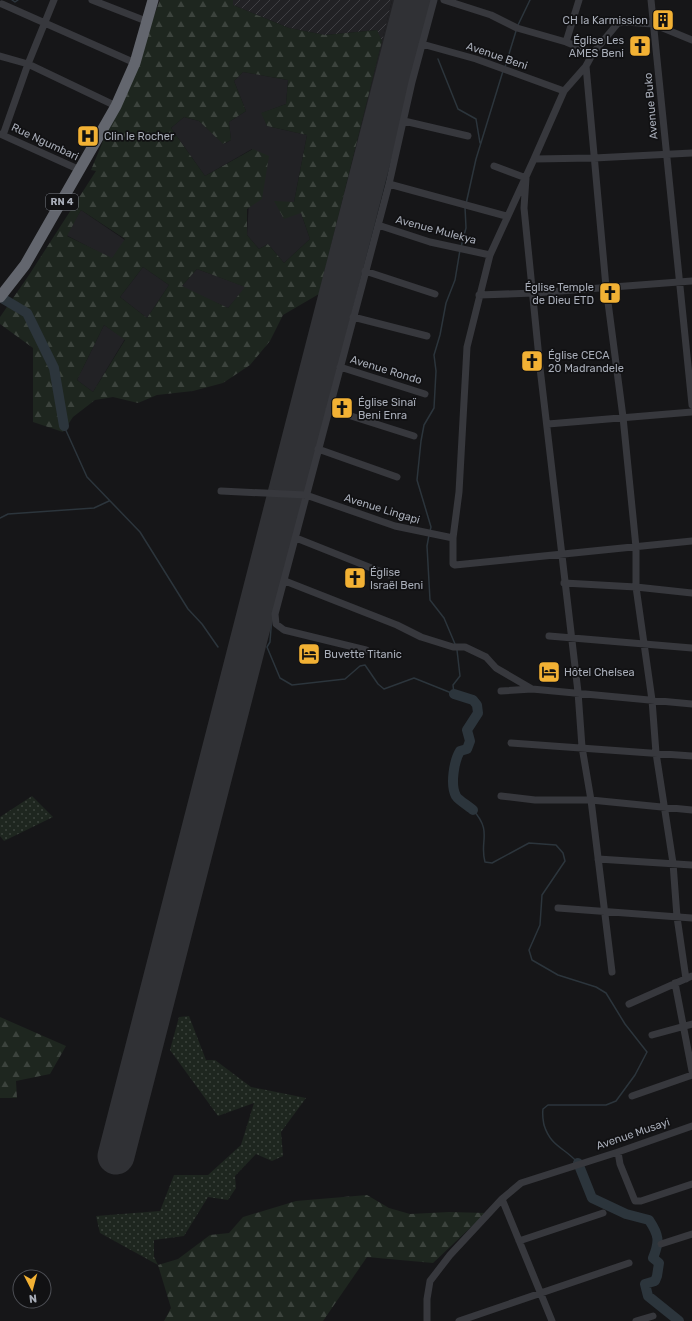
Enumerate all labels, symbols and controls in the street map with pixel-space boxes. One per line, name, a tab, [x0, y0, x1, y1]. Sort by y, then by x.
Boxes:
building icon: CH la Karmission	[650, 7, 676, 33]
place label: CH la Karmission	[563, 14, 648, 27]
church icon: Église Les AMES Beni	[627, 33, 653, 59]
place label: Église Les AMES Beni	[569, 34, 624, 60]
street label: Avenue Beni	[465, 39, 529, 73]
street label: Avenue Buko	[642, 72, 660, 140]
street label: Rue Ngumbari	[9, 121, 81, 163]
hospital icon: Clin le Rocher	[75, 123, 101, 149]
place label: Clin le Rocher	[104, 130, 175, 143]
road number: RN 4	[46, 194, 78, 210]
street label: Avenue Mulekya	[394, 213, 478, 247]
church icon: Église Temple de Dieu ETD	[597, 280, 623, 306]
place label: Église Temple de Dieu ETD	[525, 281, 594, 307]
church icon: Église CECA 20 Madrandele	[519, 348, 545, 374]
place label: Église CECA 20 Madrandele	[548, 349, 624, 375]
street label: Avenue Rondo	[349, 353, 423, 387]
church icon: Église Sinaï Beni Enra	[329, 395, 355, 421]
place label: Église Sinaï Beni Enra	[358, 396, 416, 422]
street label: Avenue Lingapi	[343, 491, 421, 527]
church icon: Église Israël Beni	[342, 565, 368, 591]
place label: Église Israël Beni	[370, 566, 423, 592]
hotel icon: Buvette Titanic	[296, 641, 322, 667]
place label: Buvette Titanic	[324, 648, 402, 661]
hotel icon: Hôtel Chelsea	[536, 659, 562, 685]
place label: Hôtel Chelsea	[564, 666, 635, 679]
street label: Avenue Musayi	[595, 1115, 671, 1153]
north arrow	[12, 1269, 52, 1309]
text: N	[28, 1292, 38, 1305]

